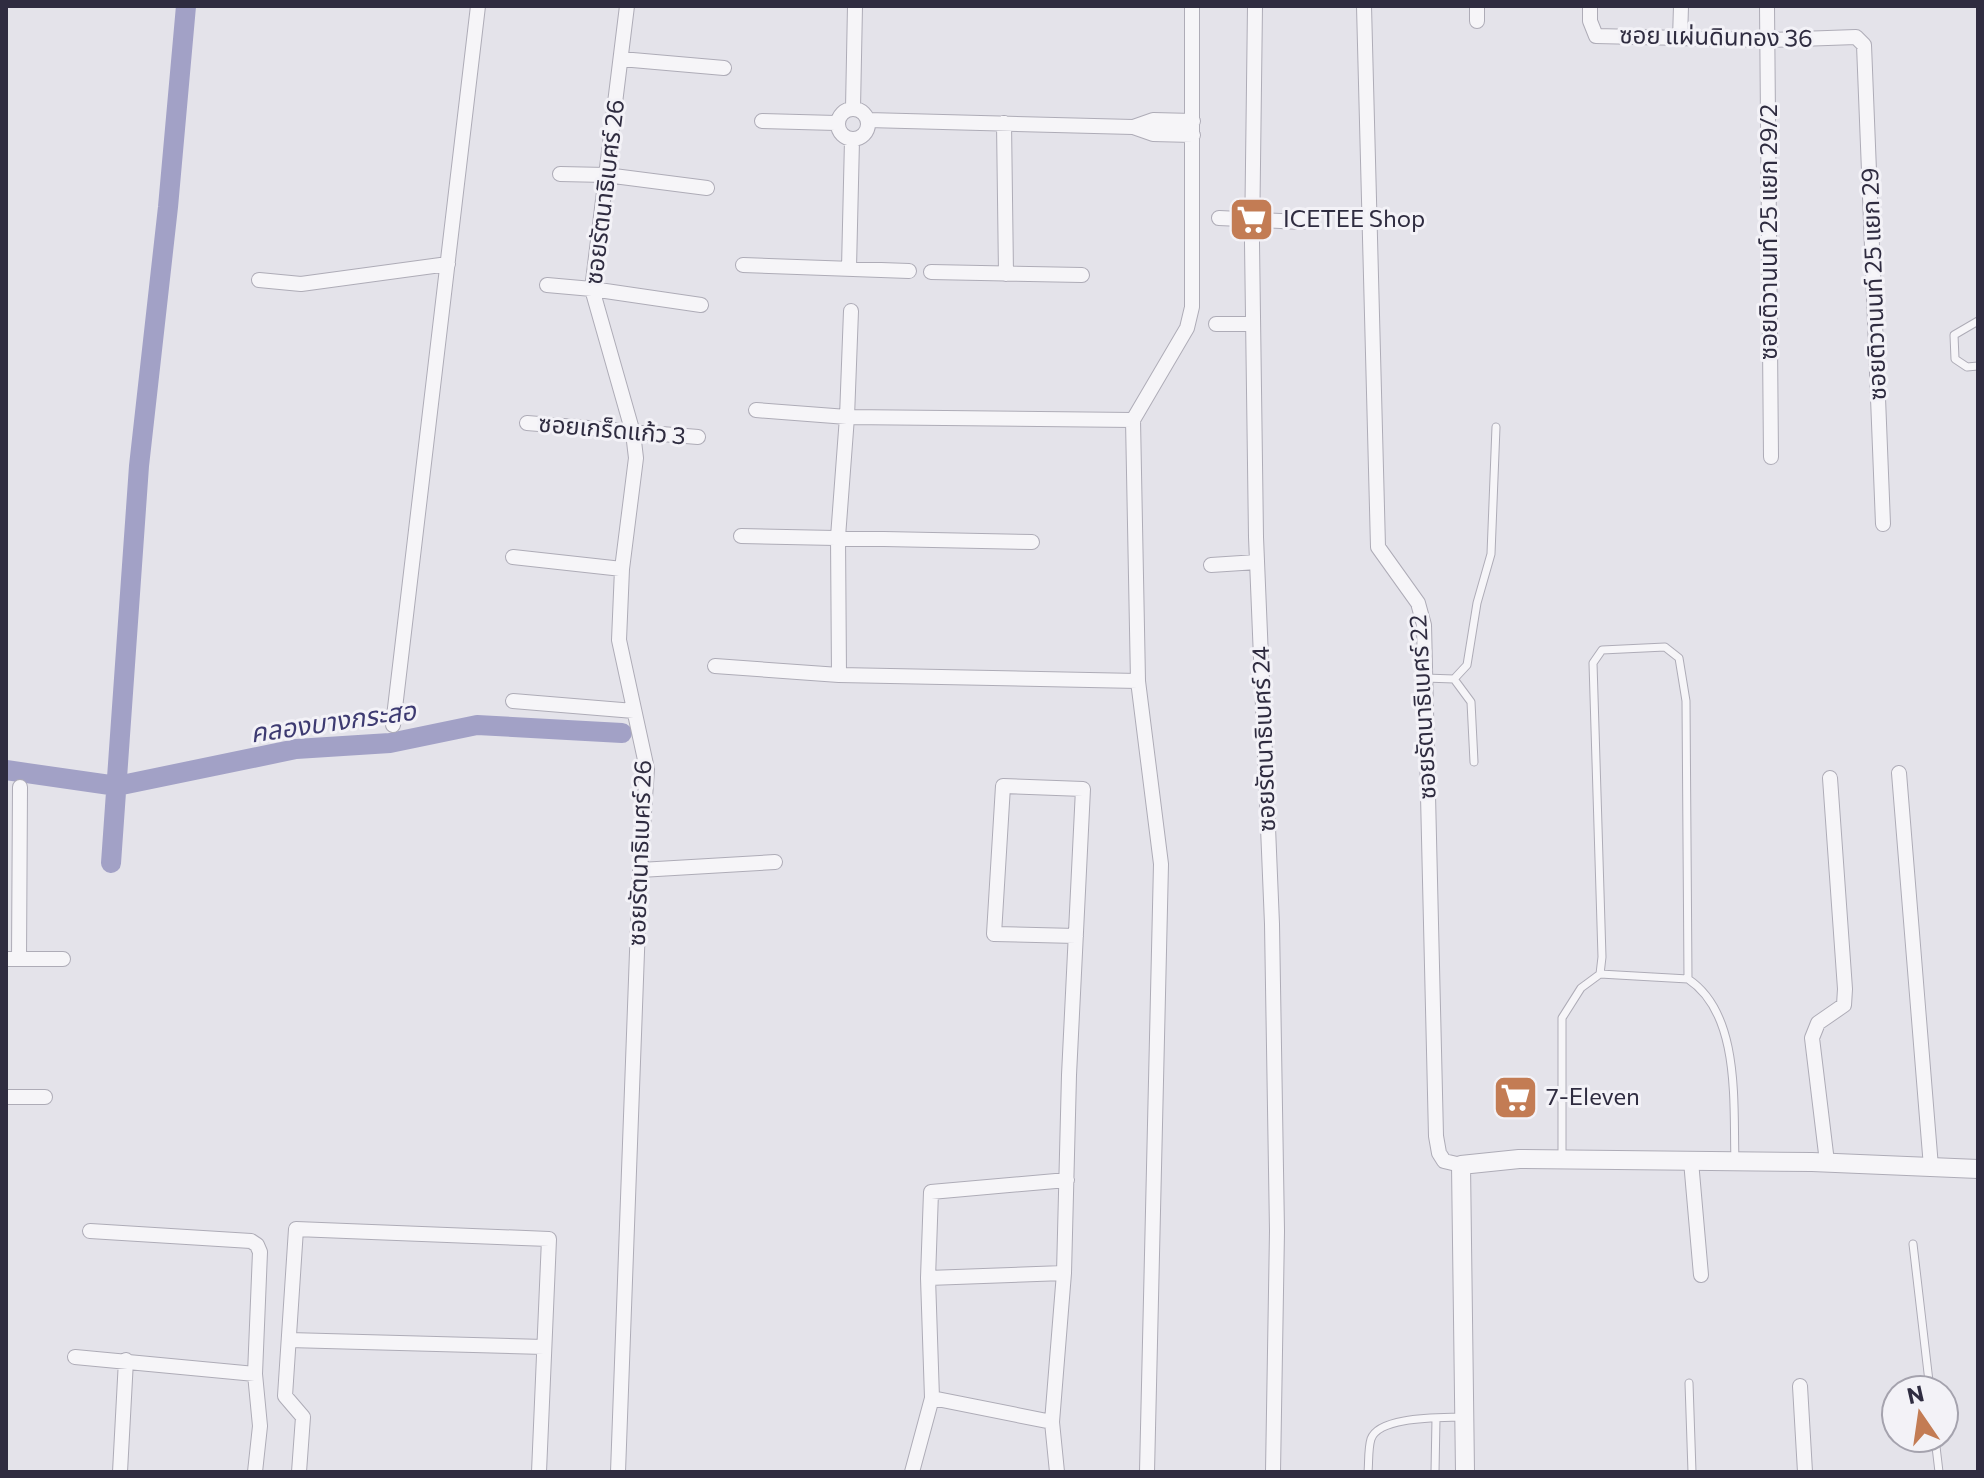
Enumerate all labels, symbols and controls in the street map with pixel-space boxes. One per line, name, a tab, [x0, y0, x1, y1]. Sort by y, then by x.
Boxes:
street label: ซอย แผ่นดินทอง 36	[1619, 19, 1813, 52]
street label: ซอยรัตนาธิเบศร์ 26	[578, 98, 629, 286]
street label: ซอยติวานนท์ 25 แยก 29/2	[1753, 104, 1782, 360]
street label: ซอยติวานนท์ 25 แยก 29	[1854, 167, 1891, 401]
supermarket icon: ICETEE Shop	[1228, 195, 1276, 243]
place label: ICETEE Shop	[1283, 203, 1425, 232]
street label: ซอยเกร็ดแก้ว 3	[537, 408, 687, 449]
street label: ซอยรัตนาธิเบศร์ 22	[1402, 614, 1441, 800]
street label: ซอยรัตนาธิเบศร์ 24	[1245, 646, 1280, 832]
water label: คลองบางกระสอ	[248, 693, 419, 747]
street label: ซอยรัตนาธิเบศร์ 26	[621, 759, 656, 947]
supermarket icon: 7-Eleven	[1491, 1073, 1539, 1121]
place label: 7-Eleven	[1546, 1081, 1640, 1110]
north arrow	[1880, 1374, 1960, 1454]
text: N	[1904, 1379, 1926, 1409]

